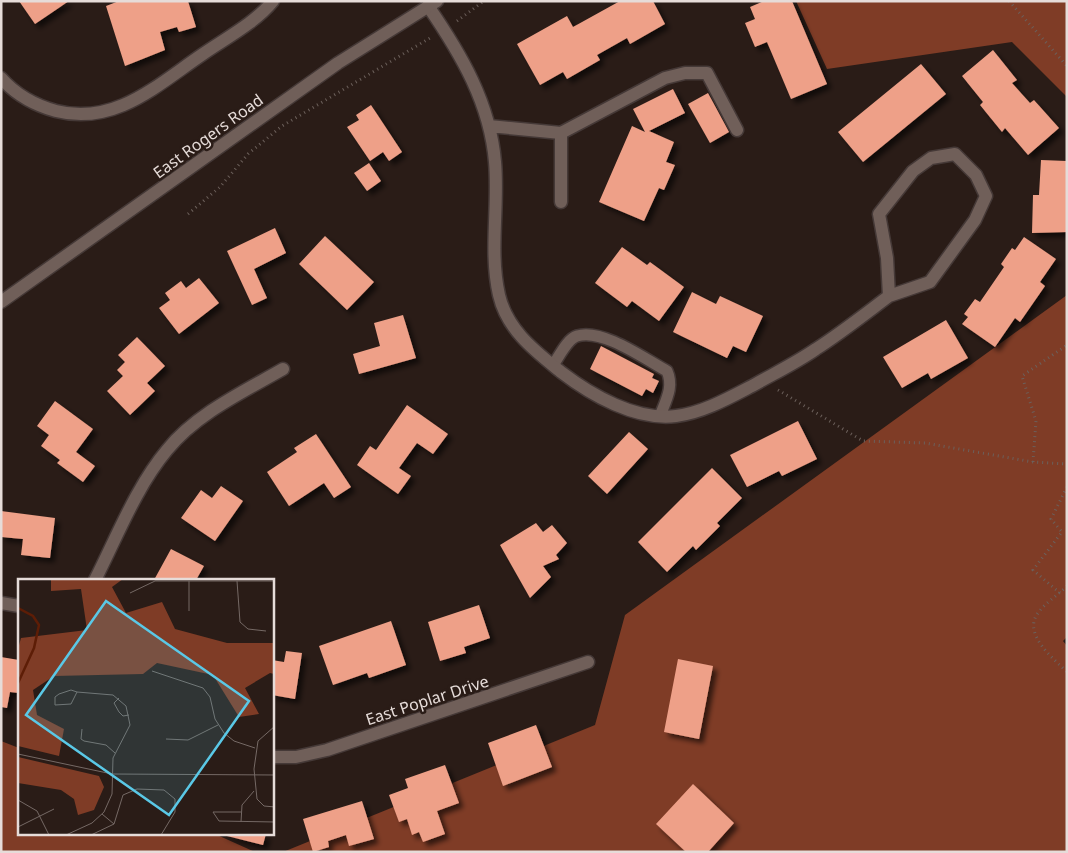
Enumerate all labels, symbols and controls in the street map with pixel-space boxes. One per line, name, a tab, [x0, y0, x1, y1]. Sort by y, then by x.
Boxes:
street label: East Rogers Road	[149, 89, 267, 183]
inset map	[18, 579, 274, 836]
street label: East Poplar Drive	[363, 670, 491, 730]

